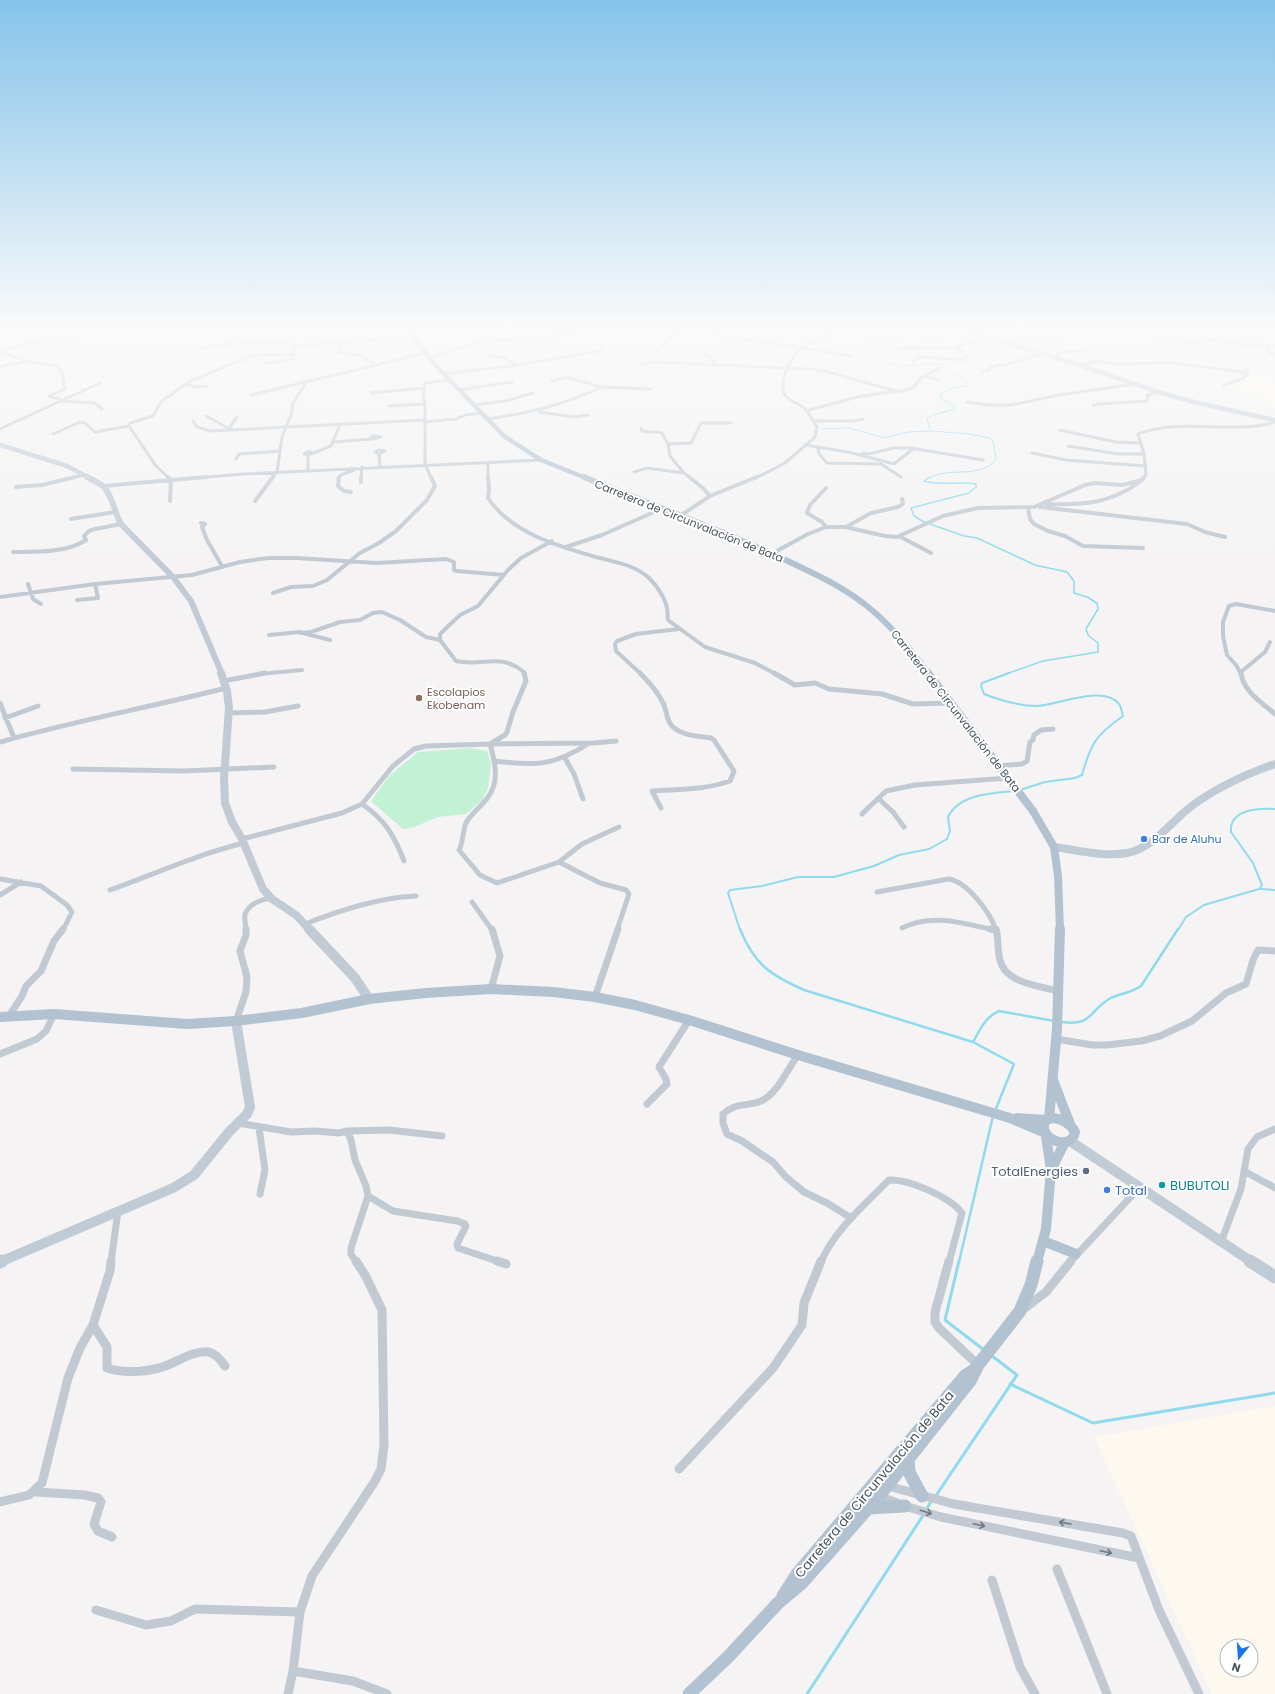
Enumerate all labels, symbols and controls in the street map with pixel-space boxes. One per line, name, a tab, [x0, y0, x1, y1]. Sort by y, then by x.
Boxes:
street label: Carretera de Circunvalación de Bata	[592, 476, 786, 566]
street label: Carretera de Circunvalación de Bata	[887, 626, 1025, 796]
place label: Escolapios Ekobenam	[427, 684, 485, 713]
marker: Escolapios Ekobenam	[414, 693, 424, 703]
place label: Bar de Aluhu	[1152, 831, 1222, 847]
marker: Bar de Aluhu	[1139, 834, 1149, 844]
place label: TotalEnergies	[991, 1162, 1078, 1181]
marker: TotalEnergies	[1081, 1166, 1091, 1176]
place label: BUBUTOLI	[1170, 1176, 1230, 1195]
marker: BUBUTOLI	[1157, 1180, 1167, 1190]
place label: Total	[1115, 1181, 1147, 1200]
marker: Total	[1102, 1185, 1112, 1195]
street label: Carretera de Circunvalación de Bata	[790, 1387, 959, 1582]
one-way arrow	[919, 1509, 932, 1516]
one-way arrow	[1059, 1519, 1072, 1527]
one-way arrow	[972, 1521, 985, 1529]
one-way arrow	[1099, 1548, 1112, 1556]
north arrow	[1219, 1638, 1259, 1678]
text: N	[1230, 1659, 1242, 1676]

